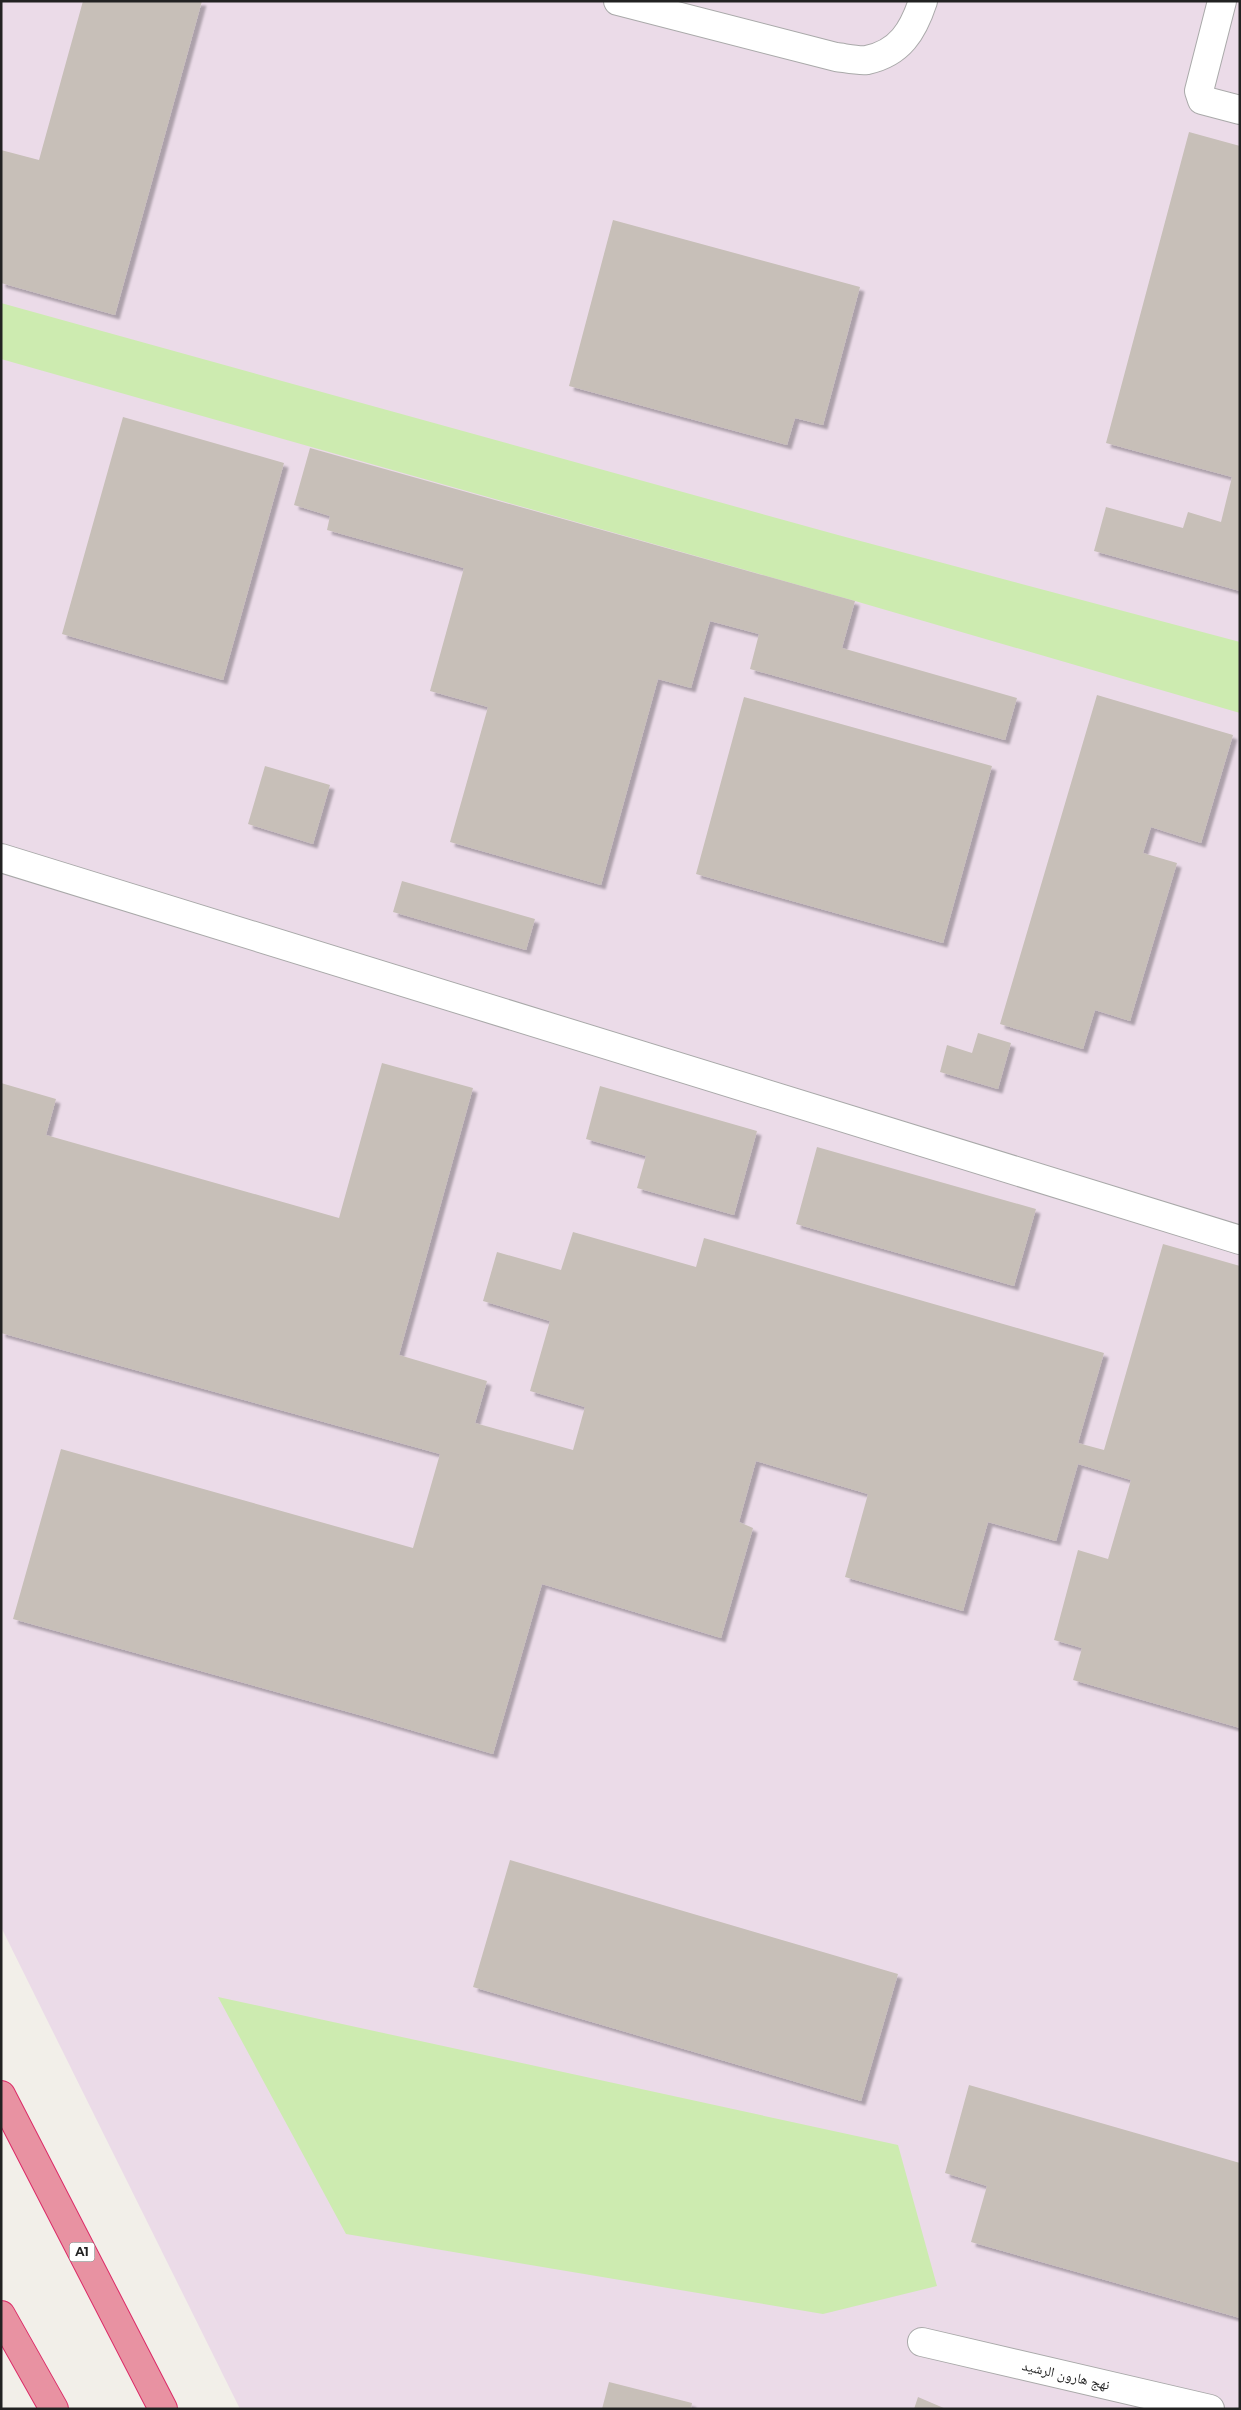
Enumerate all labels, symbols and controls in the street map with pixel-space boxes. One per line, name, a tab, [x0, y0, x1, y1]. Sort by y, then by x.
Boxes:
road number: A1	[70, 2242, 94, 2262]
street label: نهج هارون الرشيد	[1020, 2356, 1112, 2395]

